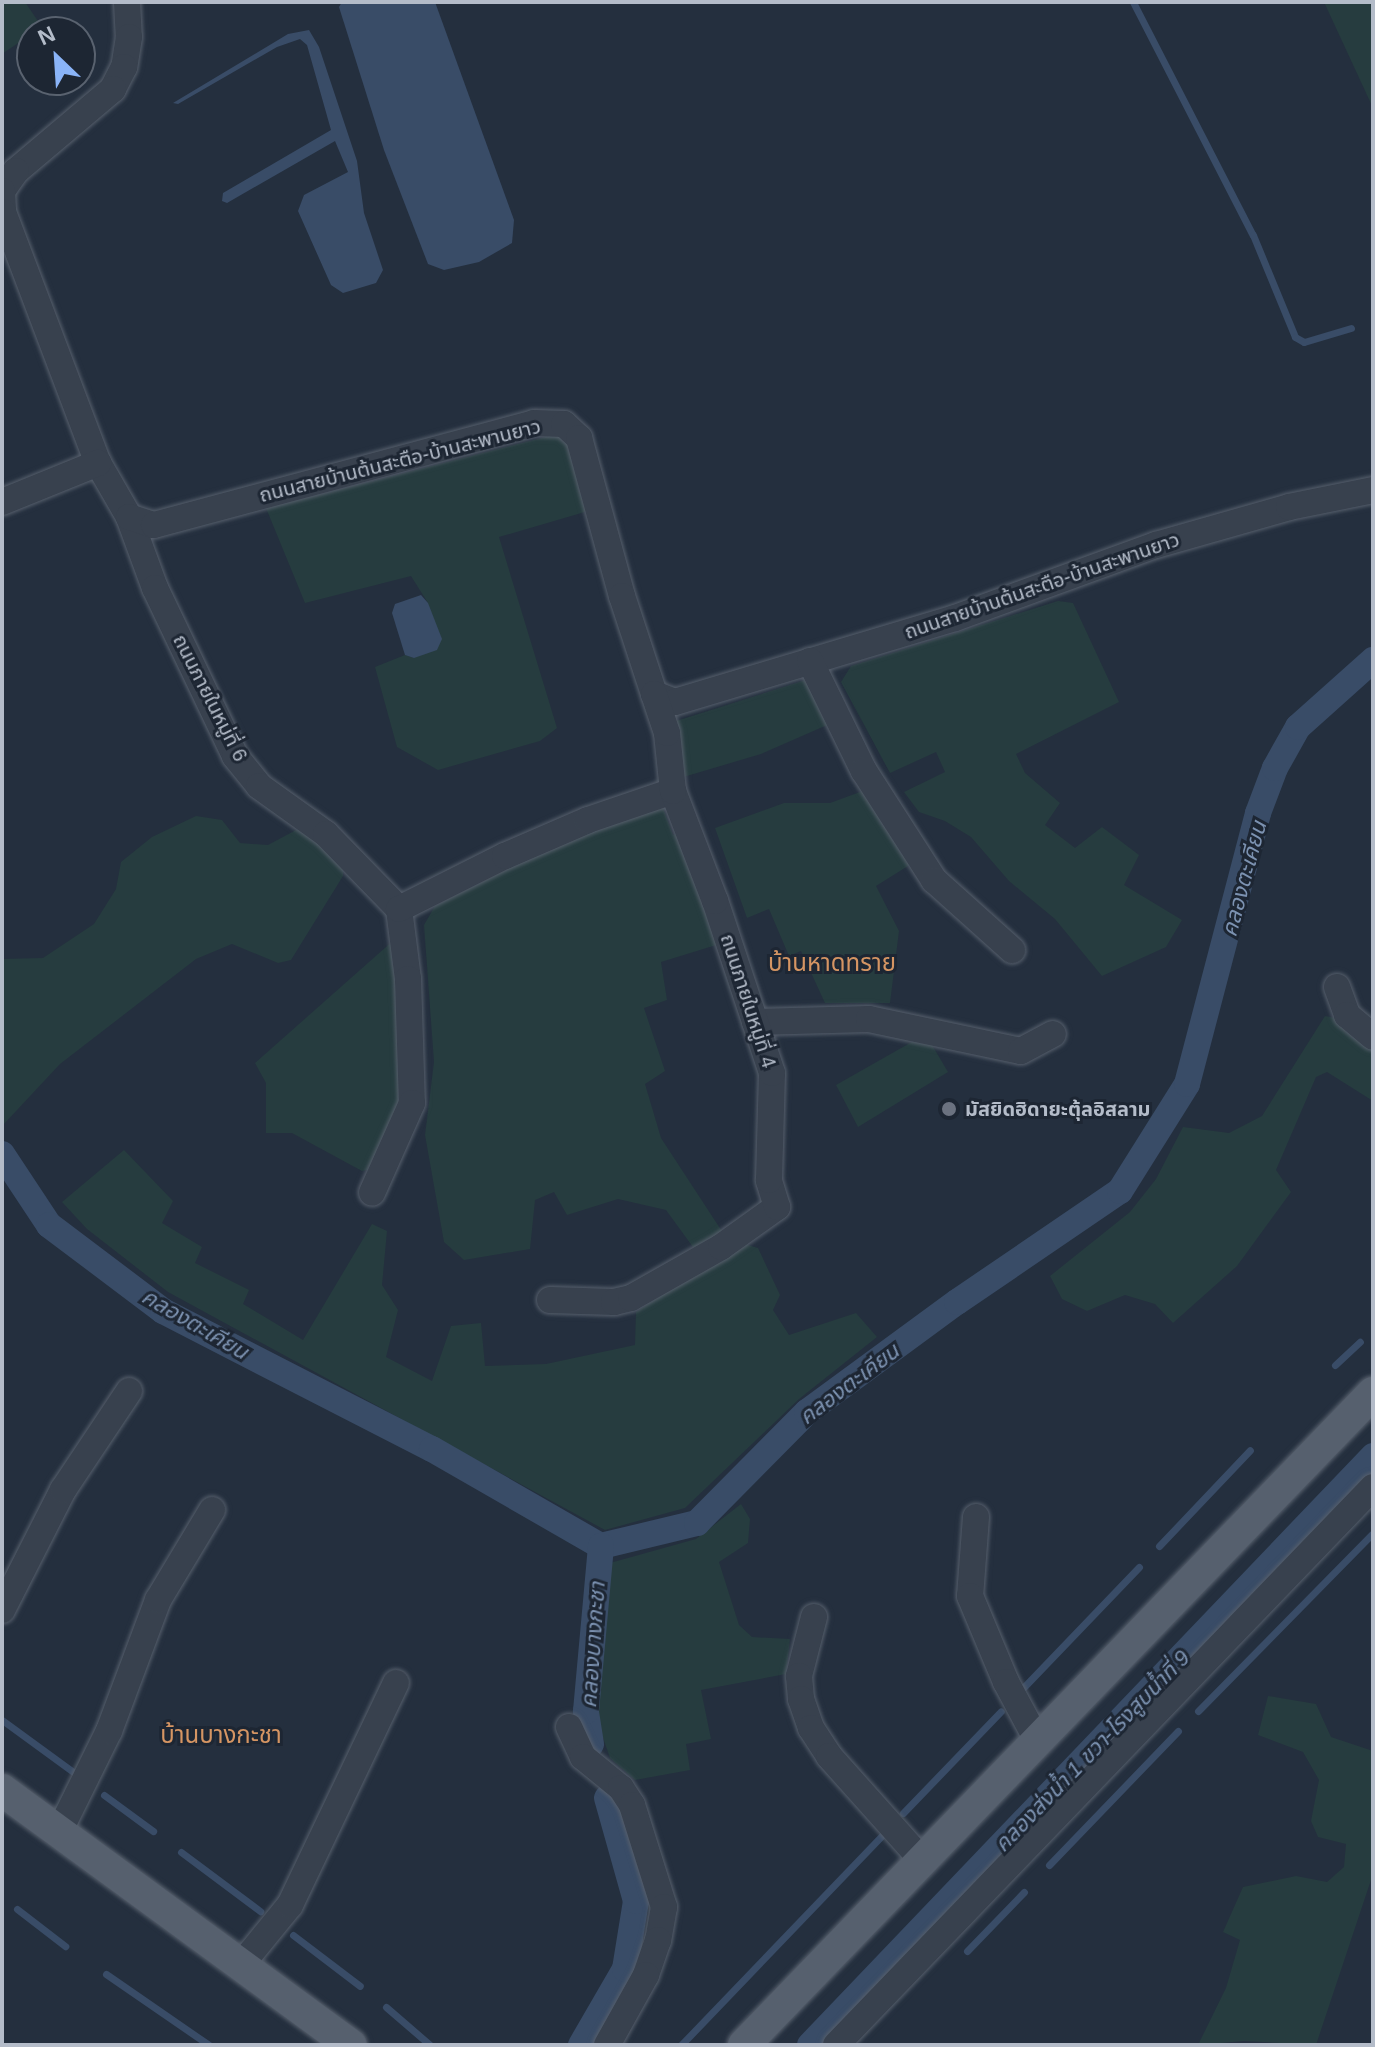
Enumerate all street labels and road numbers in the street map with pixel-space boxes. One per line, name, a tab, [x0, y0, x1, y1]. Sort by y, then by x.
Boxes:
street label: ถนนสายบ้านต้นสะตือ-บ้านสะพานยาว	[257, 414, 543, 508]
street label: ถนนสายบ้านต้นสะตือ-บ้านสะพานยาว	[901, 528, 1183, 644]
street label: ถนนภายในหมู่ที่ 6	[168, 630, 252, 766]
street label: ถนนภายในหมู่ที่ 4	[715, 931, 781, 1071]

